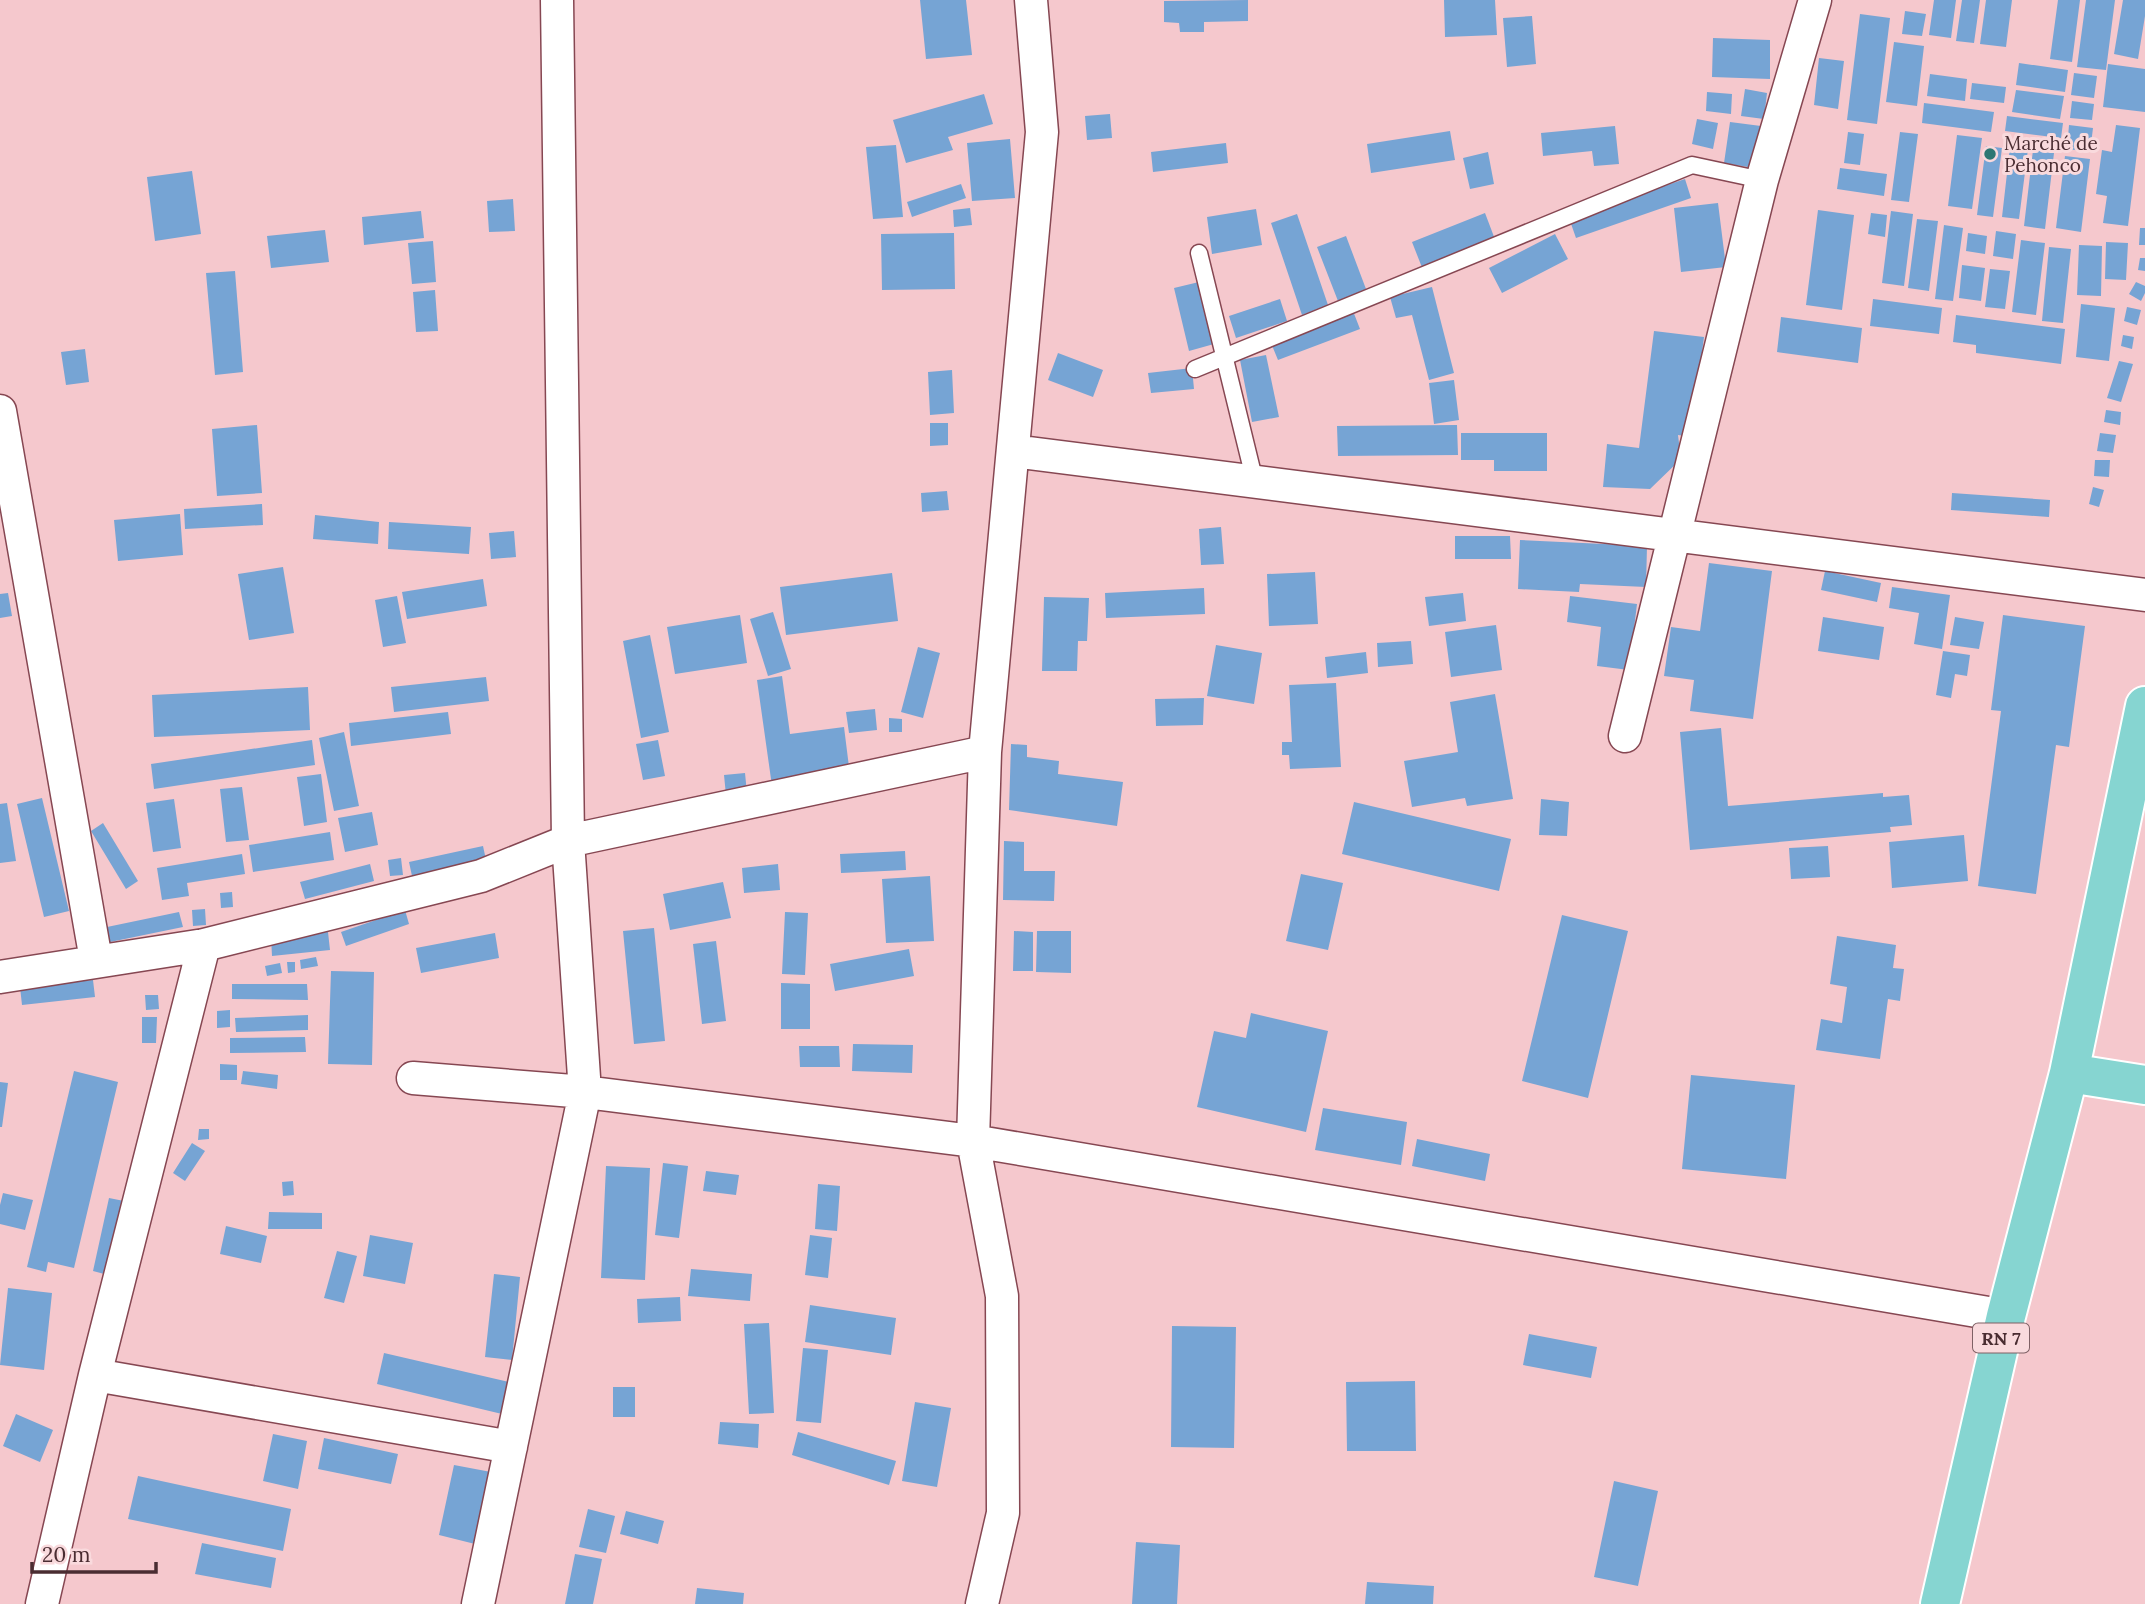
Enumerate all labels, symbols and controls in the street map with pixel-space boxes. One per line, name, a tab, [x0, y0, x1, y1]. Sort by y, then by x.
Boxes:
place label: Marché de Pehonco	[2004, 131, 2098, 177]
marker: Marché de Pehonco	[1982, 146, 1998, 162]
road number: RN 7	[1973, 1324, 2029, 1352]
scale bar	[32, 1530, 156, 1574]
text: 20 m	[42, 1541, 91, 1568]

